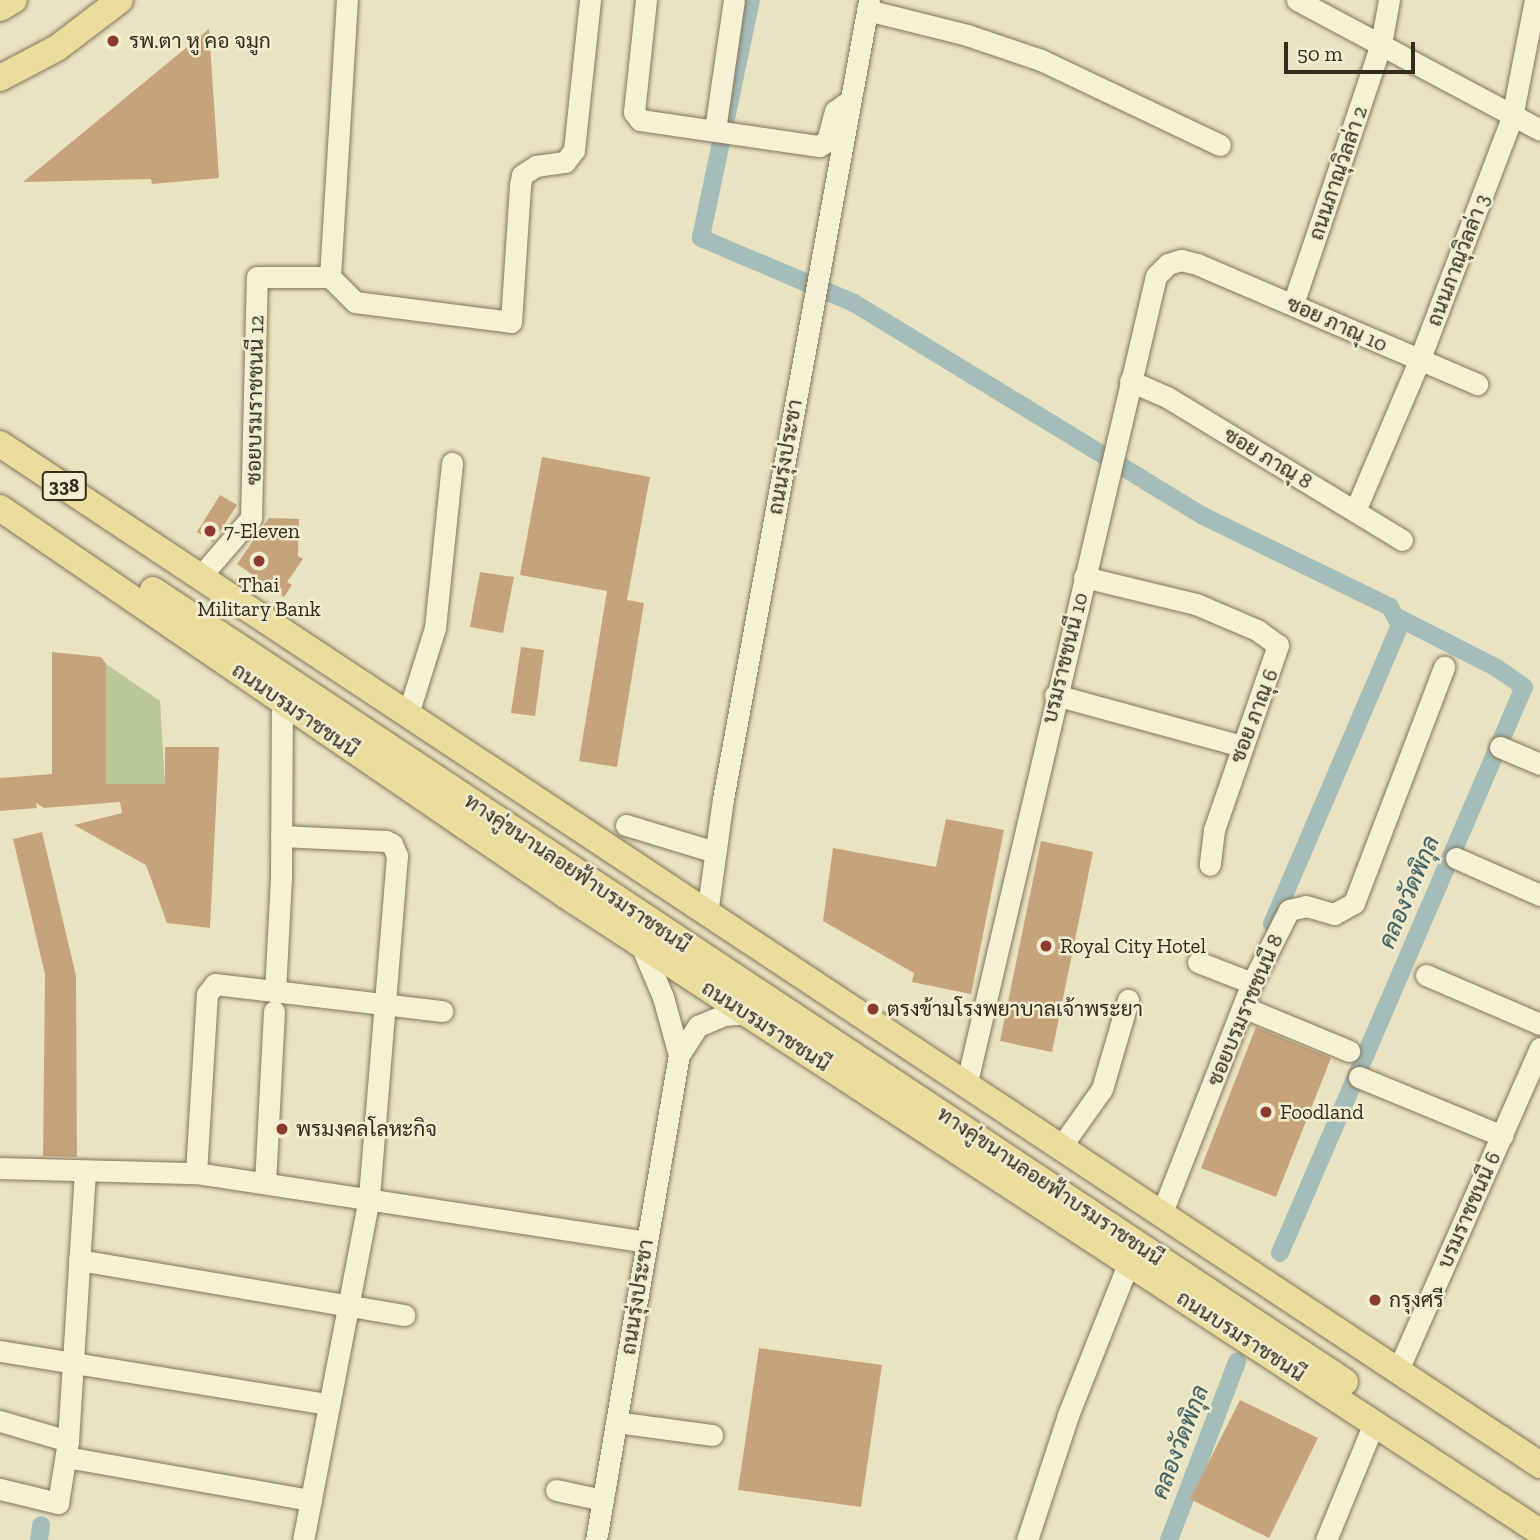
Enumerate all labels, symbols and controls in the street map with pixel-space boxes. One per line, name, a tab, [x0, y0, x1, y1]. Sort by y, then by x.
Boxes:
place label: รพ.ตา หู คอ จมูก	[129, 28, 271, 54]
scale bar	[1288, 28, 1419, 72]
marker: รพ.ตา หู คอ จมูก	[103, 31, 123, 51]
text: 50 m	[1297, 41, 1343, 66]
street label: ถนนภาณุวิลล่า 2	[1303, 103, 1373, 243]
street label: ถนนภาณุวิลล่า 3	[1421, 190, 1495, 330]
street label: ซอย ภาณุ 10	[1283, 291, 1391, 357]
street label: ซอยบรมราชชนนี 12	[241, 315, 269, 485]
street label: ถนนรุ่งประชา	[762, 397, 808, 517]
street label: ซอย ภาณุ 8	[1219, 422, 1317, 494]
road number: 338	[41, 471, 87, 502]
place label: 7-Eleven	[224, 518, 300, 544]
marker: 7-Eleven	[202, 523, 218, 539]
marker: Thai Military Bank	[251, 553, 267, 569]
place label: Thai Military Bank	[197, 572, 321, 622]
street label: บรมราชชนนี 10	[1037, 590, 1093, 726]
street label: ถนนบรมราชชนนี	[227, 657, 363, 763]
street label: ซอย ภาณุ 6	[1225, 665, 1283, 767]
street label: ทางคู่ขนานลอยฟ้าบรมราชชนนี	[459, 788, 695, 958]
water label: คลองวัดพิกุล	[1373, 832, 1445, 952]
street label: ซอยบรมราชชนนี 8	[1202, 930, 1288, 1090]
place label: Royal City Hotel	[1060, 933, 1207, 959]
marker: Royal City Hotel	[1038, 938, 1054, 954]
street label: ถนนบรมราชชนนี	[697, 975, 835, 1077]
place label: ตรงข้ามโรงพยาบาลเจ้าพระยา	[887, 996, 1143, 1022]
marker: ตรงข้ามโรงพยาบาลเจ้าพระยา	[865, 1001, 881, 1017]
place label: Foodland	[1280, 1099, 1364, 1125]
street label: ทางคู่ขนานลอยฟ้าบรมราชชนนี	[932, 1101, 1168, 1271]
marker: Foodland	[1258, 1104, 1274, 1120]
place label: พรมงคลโลหะกิจ	[296, 1116, 437, 1142]
marker: พรมงคลโลหะกิจ	[274, 1121, 290, 1137]
street label: บรมราชชนนี 6	[1432, 1148, 1506, 1272]
street label: ถนนรุ่งประชา	[615, 1237, 659, 1357]
street label: ถนนบรมราชชนนี	[1172, 1285, 1310, 1387]
place label: กรุงศรี	[1389, 1287, 1444, 1313]
marker: กรุงศรี	[1367, 1292, 1383, 1308]
water label: คลองวัดพิกุล	[1146, 1381, 1214, 1503]

